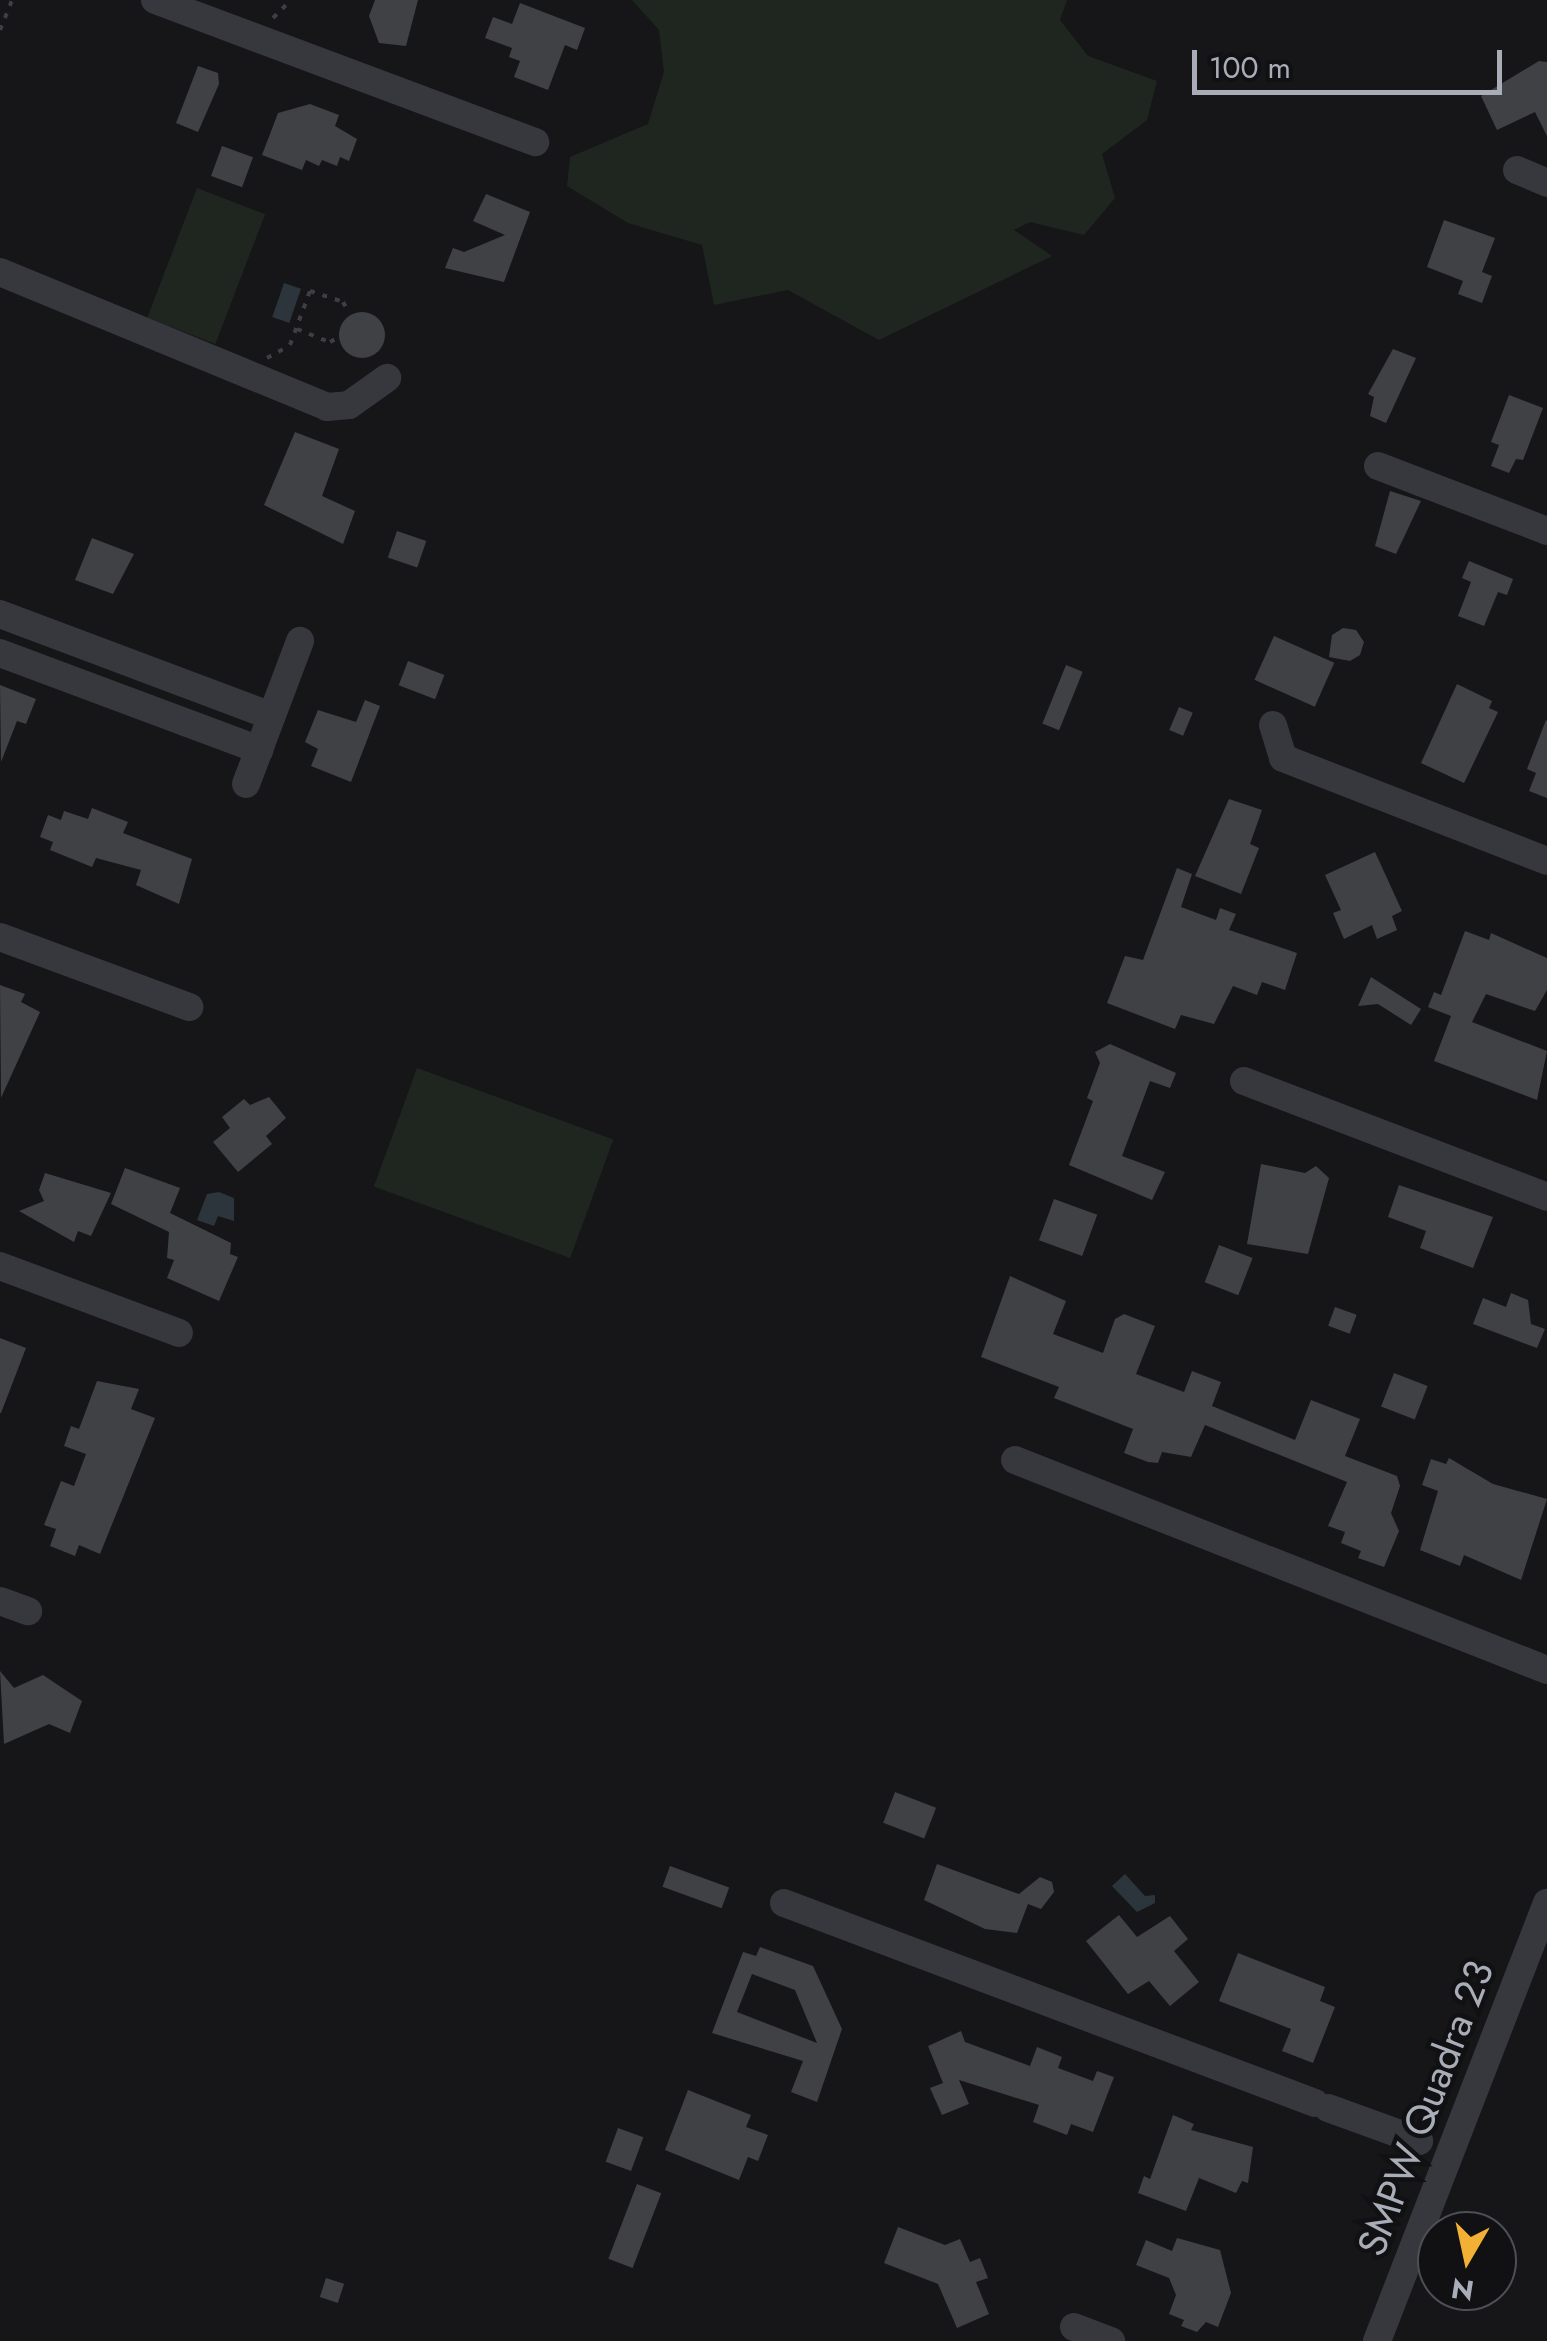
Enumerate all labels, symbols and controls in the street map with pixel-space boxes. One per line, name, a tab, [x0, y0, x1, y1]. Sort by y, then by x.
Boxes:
scale bar	[1197, 30, 1507, 92]
text: 100 m	[1209, 46, 1291, 89]
street label: SMPW Quadra 23	[1347, 1954, 1503, 2262]
north arrow	[1417, 2211, 1517, 2311]
text: N	[1448, 2267, 1477, 2311]

